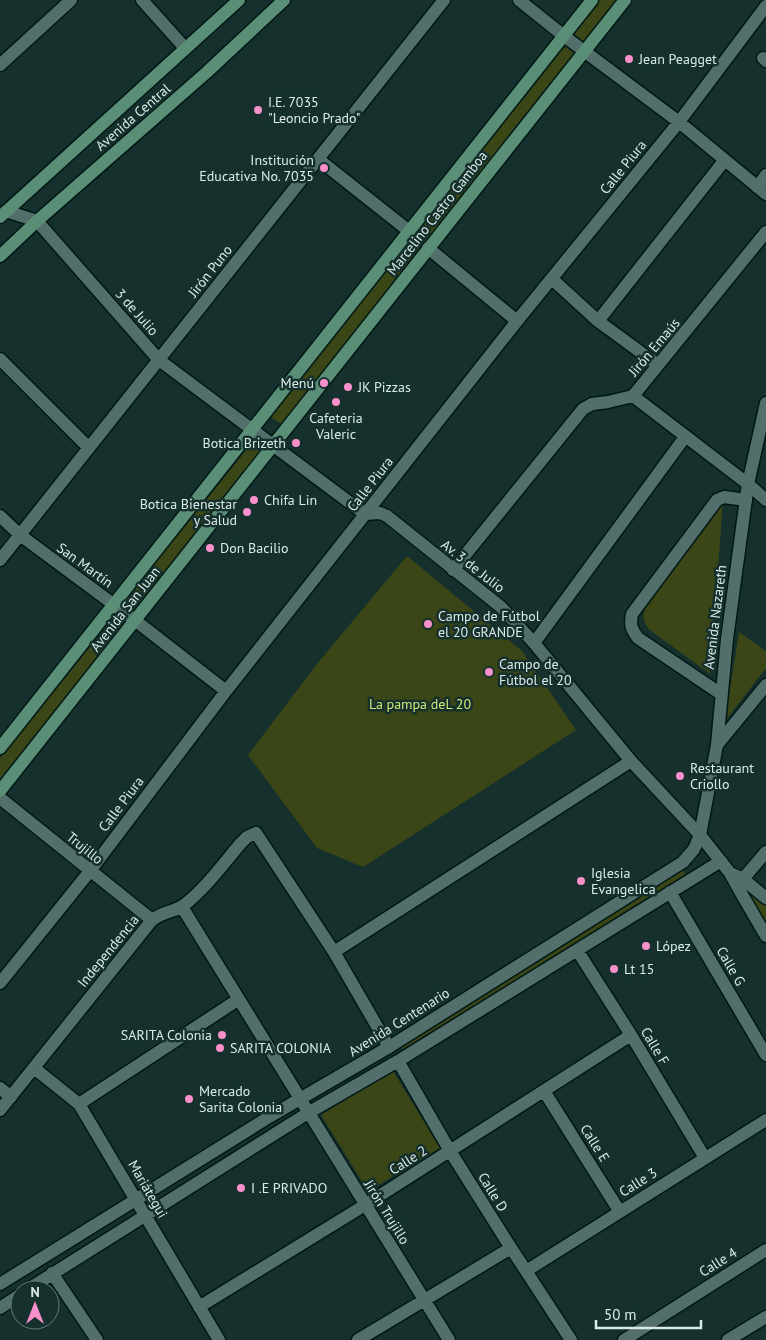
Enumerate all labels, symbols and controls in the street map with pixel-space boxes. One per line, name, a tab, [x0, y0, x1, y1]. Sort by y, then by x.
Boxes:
place label: Jean Peagget	[638, 50, 717, 68]
marker: Jean Peagget	[623, 53, 635, 65]
street label: Avenida Central	[92, 79, 174, 155]
place label: I.E. 7035 "Leoncio Prado"	[268, 93, 361, 127]
marker: I.E. 7035 "Leoncio Prado"	[252, 104, 264, 116]
street label: Calle Piura	[596, 136, 650, 198]
street label: Marcelino Castro Gamboa	[383, 147, 491, 279]
place label: Institución Educativa No. 7035	[199, 151, 314, 185]
marker: Institución Educativa No. 7035	[318, 162, 330, 174]
street label: Jirón Puno	[183, 241, 236, 302]
street label: 3 de Julio	[112, 285, 162, 339]
street label: Jirón Emaús	[624, 314, 684, 381]
place label: Menú	[281, 374, 314, 392]
marker: Menú	[318, 377, 330, 389]
place label: JK Pizzas	[357, 378, 411, 396]
marker: JK Pizzas	[342, 381, 354, 393]
marker: Cafeteria Valeric	[330, 396, 342, 408]
place label: Cafeteria Valeric	[309, 409, 363, 443]
place label: Botica Brizeth	[203, 434, 286, 452]
marker: Botica Brizeth	[290, 437, 302, 449]
street label: Calle Piura	[343, 453, 397, 515]
place label: Chifa Lin	[264, 491, 317, 509]
marker: Chifa Lin	[248, 494, 260, 506]
place label: Botica Bienestar y Salud	[140, 495, 237, 529]
marker: Botica Bienestar y Salud	[241, 506, 253, 518]
street label: Av. 3 de Julio	[438, 536, 508, 596]
street label: San Martín	[53, 539, 117, 591]
place label: Don Bacilio	[220, 539, 289, 557]
marker: Don Bacilio	[204, 542, 216, 554]
street label: Avenida San Juan	[86, 563, 164, 655]
street label: Avenida Nazareth	[700, 564, 730, 670]
place label: Campo de Fútbol el 20 GRANDE	[438, 607, 540, 641]
marker: Campo de Fútbol el 20 GRANDE	[422, 618, 434, 630]
place label: Campo de Fútbol el 20	[499, 655, 572, 689]
marker: Campo de Fútbol el 20	[483, 666, 495, 678]
park label: La pampa deL 20	[369, 695, 471, 713]
place label: Restaurant Criollo	[690, 759, 754, 793]
marker: Restaurant Criollo	[674, 770, 686, 782]
street label: Calle Piura	[94, 773, 148, 835]
street label: Trujillo	[63, 828, 107, 868]
place label: Iglesia Evangelica	[591, 864, 656, 898]
marker: Iglesia Evangelica	[575, 875, 587, 887]
street label: Independencia	[73, 911, 143, 991]
place label: López	[656, 937, 691, 955]
marker: López	[640, 940, 652, 952]
street label: Calle G	[713, 943, 749, 989]
place label: Lt 15	[624, 960, 654, 978]
marker: Lt 15	[608, 963, 620, 975]
street label: Avenida Centenario	[345, 984, 453, 1060]
street label: Calle F	[637, 1024, 673, 1068]
place label: SARITA Colonia	[121, 1026, 212, 1044]
marker: SARITA Colonia	[216, 1029, 228, 1041]
place label: SARITA COLONIA	[230, 1039, 332, 1057]
marker: SARITA COLONIA	[214, 1042, 226, 1054]
place label: Mercado Sarita Colonia	[199, 1082, 282, 1116]
marker: Mercado Sarita Colonia	[183, 1093, 195, 1105]
street label: Calle E	[576, 1121, 614, 1165]
street label: Calle 2	[386, 1141, 430, 1179]
street label: Mariátegui	[124, 1157, 172, 1221]
street label: Calle 3	[616, 1163, 660, 1201]
street label: Calle D	[474, 1169, 512, 1215]
street label: Jirón Trujillo	[360, 1176, 414, 1248]
place label: I .E PRIVADO	[251, 1179, 327, 1197]
marker: I .E PRIVADO	[235, 1182, 247, 1194]
street label: Calle 4	[696, 1243, 741, 1281]
north arrow	[10, 1280, 60, 1330]
text: N	[30, 1283, 40, 1301]
scale bar	[596, 1298, 701, 1330]
text: 50 m	[604, 1305, 637, 1324]

